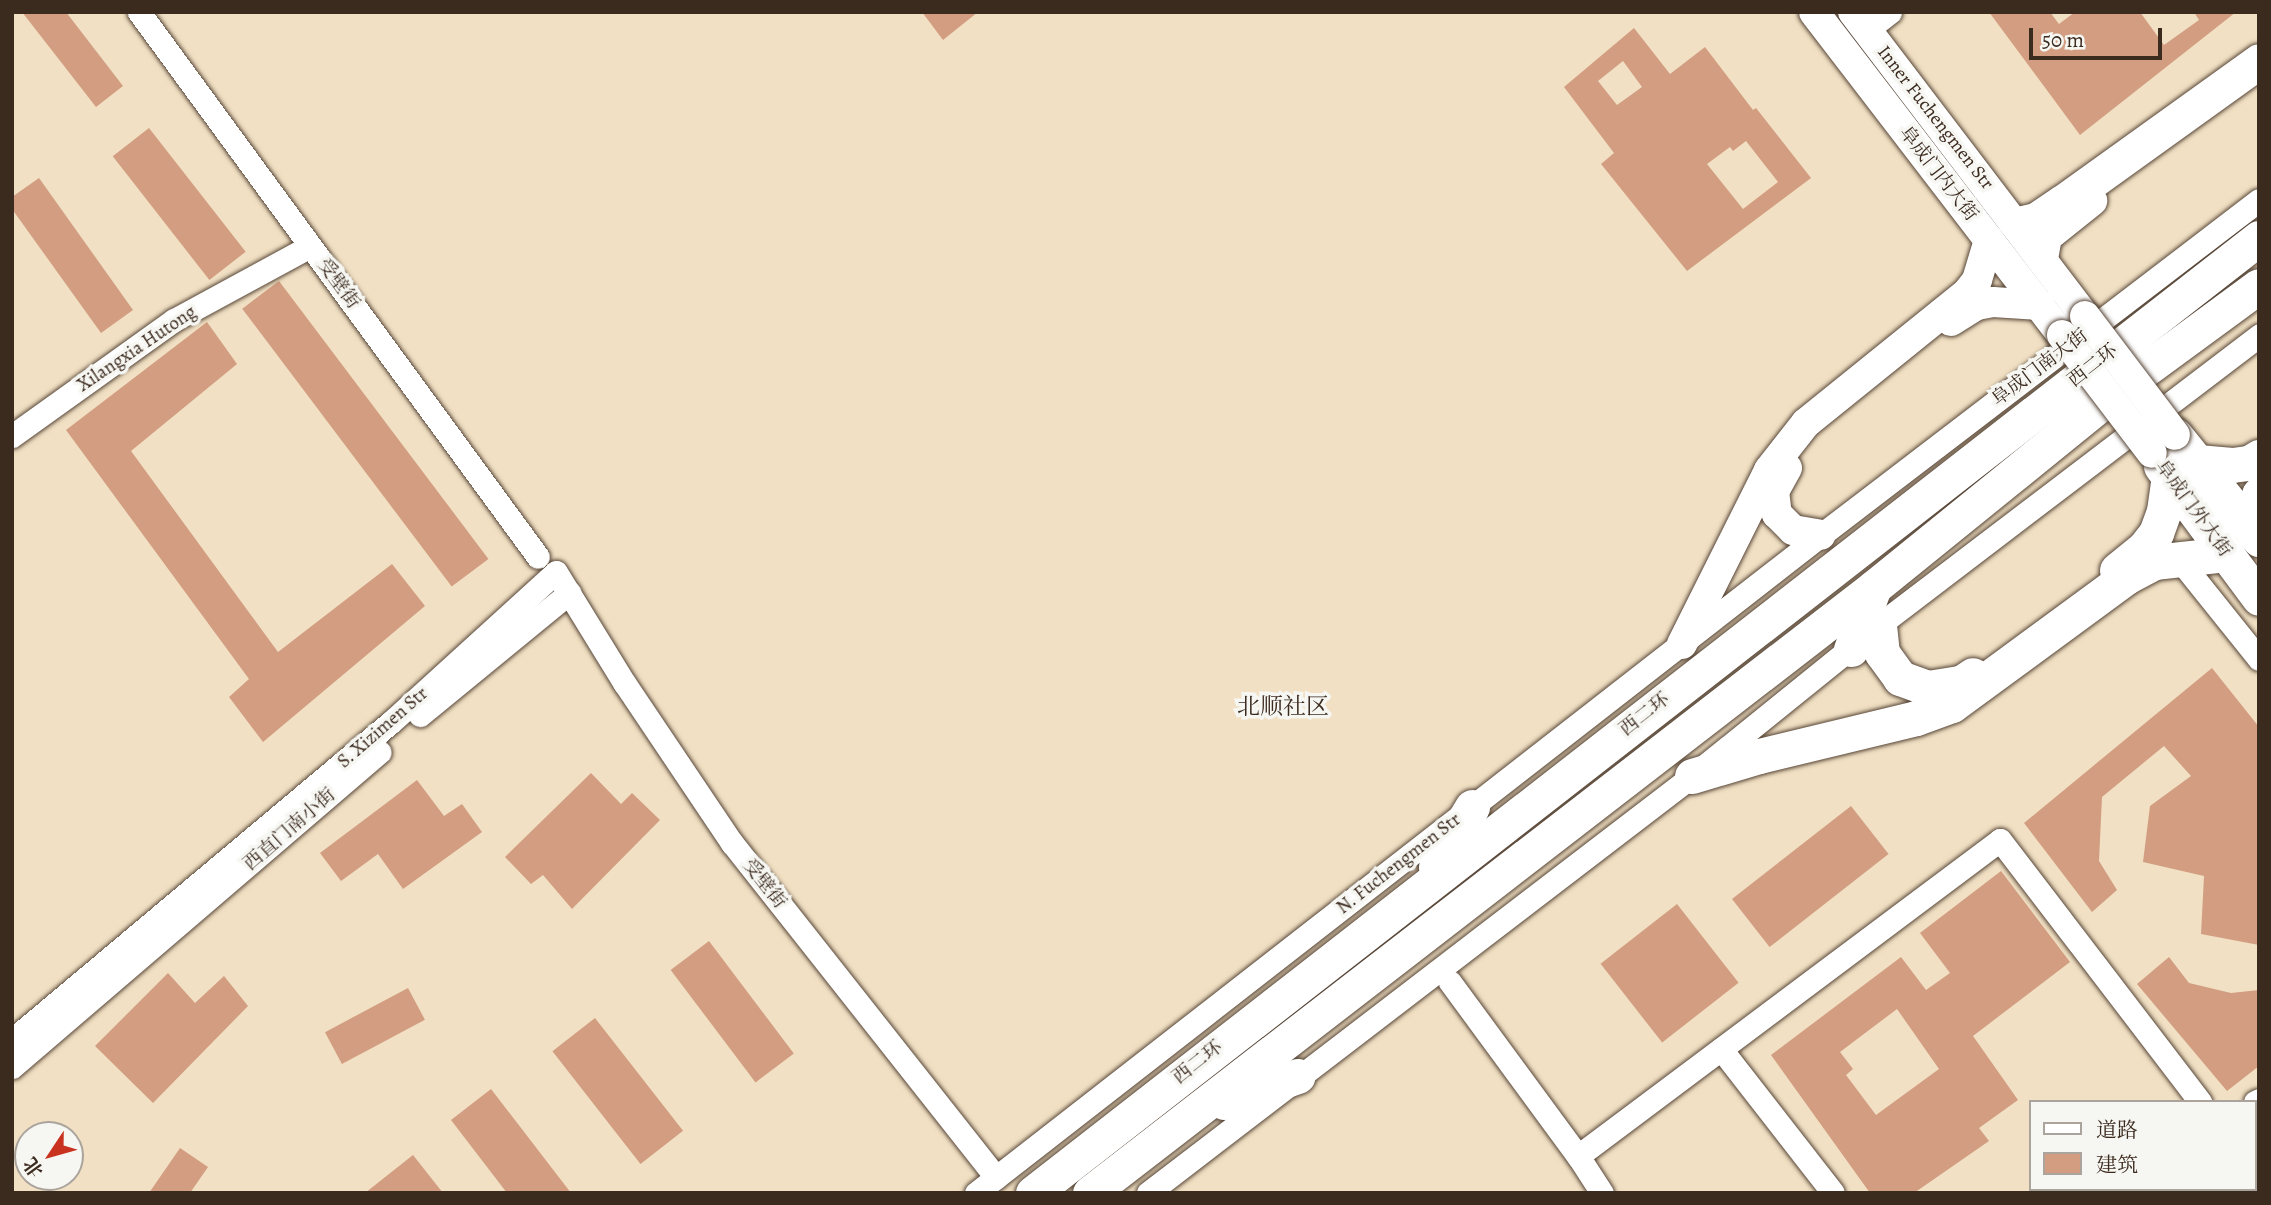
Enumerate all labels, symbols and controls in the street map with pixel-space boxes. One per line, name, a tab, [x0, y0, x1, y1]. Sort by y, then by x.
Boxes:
scale bar	[2033, 14, 2166, 58]
text: 50 m	[2042, 26, 2084, 54]
street label: Inner Fuchengmen Str	[1872, 42, 1998, 194]
street label: 阜成门内大街	[1894, 122, 1982, 226]
street label: 受壁街	[312, 254, 364, 314]
street label: Xilangxia Hutong	[73, 301, 201, 397]
street label: 阜成门南大街	[1988, 325, 2092, 411]
street label: 西二环	[2064, 339, 2122, 393]
street label: 阜成门外大街	[2150, 456, 2236, 562]
street label: S. Xizimen Str	[333, 682, 433, 774]
street label: 西二环	[1616, 688, 1674, 742]
district label: 北顺社区	[1237, 693, 1329, 721]
street label: 西直门南小街	[240, 784, 340, 876]
street label: N. Fuchengmen Str	[1332, 808, 1466, 920]
street label: 受壁街	[737, 855, 791, 913]
street label: 西二环	[1169, 1036, 1227, 1090]
legend	[2030, 1100, 2257, 1191]
text: 道路	[2096, 1116, 2138, 1144]
north arrow	[14, 1121, 84, 1191]
text: 建筑	[2096, 1151, 2138, 1179]
text: 北	[18, 1152, 50, 1183]

